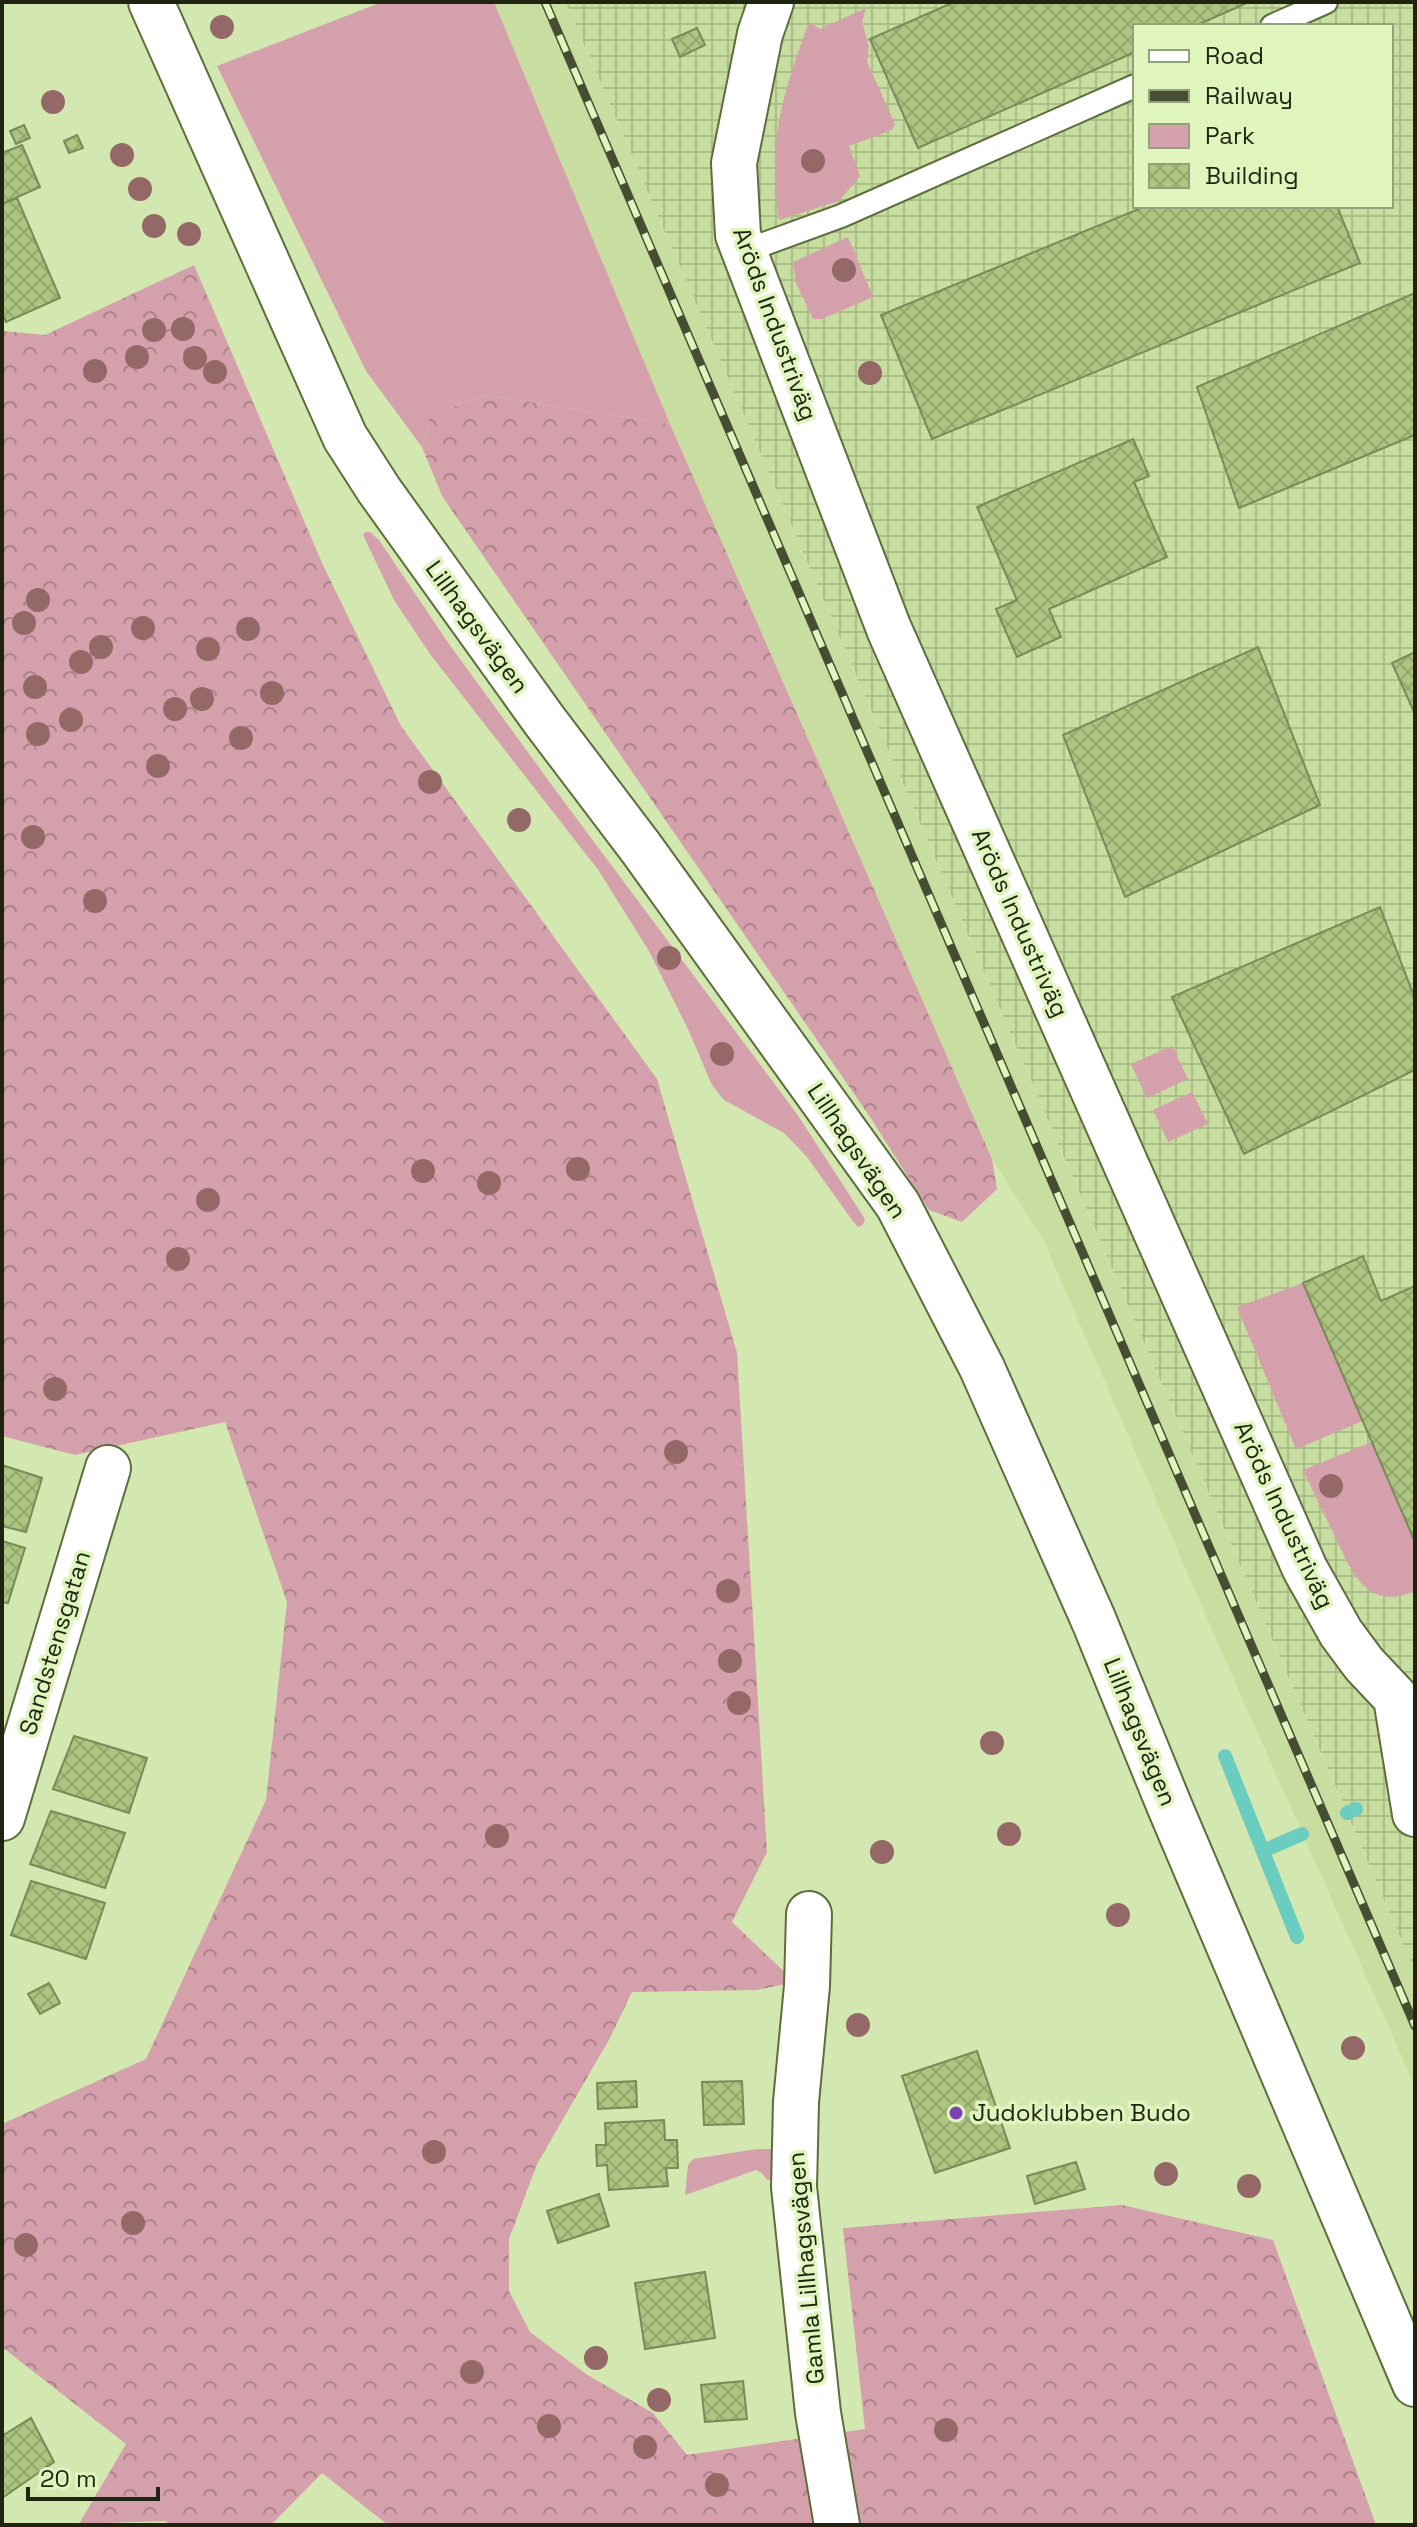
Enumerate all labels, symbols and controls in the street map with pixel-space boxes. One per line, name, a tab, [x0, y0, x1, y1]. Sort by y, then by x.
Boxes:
legend	[1133, 24, 1393, 208]
text: Road	[1205, 40, 1264, 71]
text: Railway	[1205, 80, 1293, 111]
text: Park	[1205, 120, 1255, 151]
text: Building	[1205, 160, 1299, 191]
street label: Aröds Industriväg	[726, 223, 825, 425]
street label: Lillhagsvägen	[419, 554, 536, 699]
street label: Aröds Industriväg	[965, 824, 1076, 1022]
street label: Lillhagsvägen	[801, 1077, 914, 1224]
street label: Aröds Industriväg	[1227, 1416, 1341, 1613]
street label: Sandstensgatan	[12, 1547, 97, 1739]
street label: Lillhagsvägen	[1097, 1653, 1184, 1810]
place label: Judoklubben Budo	[972, 2097, 1191, 2128]
marker: Judoklubben Budo	[947, 2104, 965, 2122]
street label: Gamla Lillhagsvägen	[780, 2151, 831, 2385]
scale bar	[28, 2451, 158, 2501]
text: 20 m	[40, 2463, 97, 2494]

